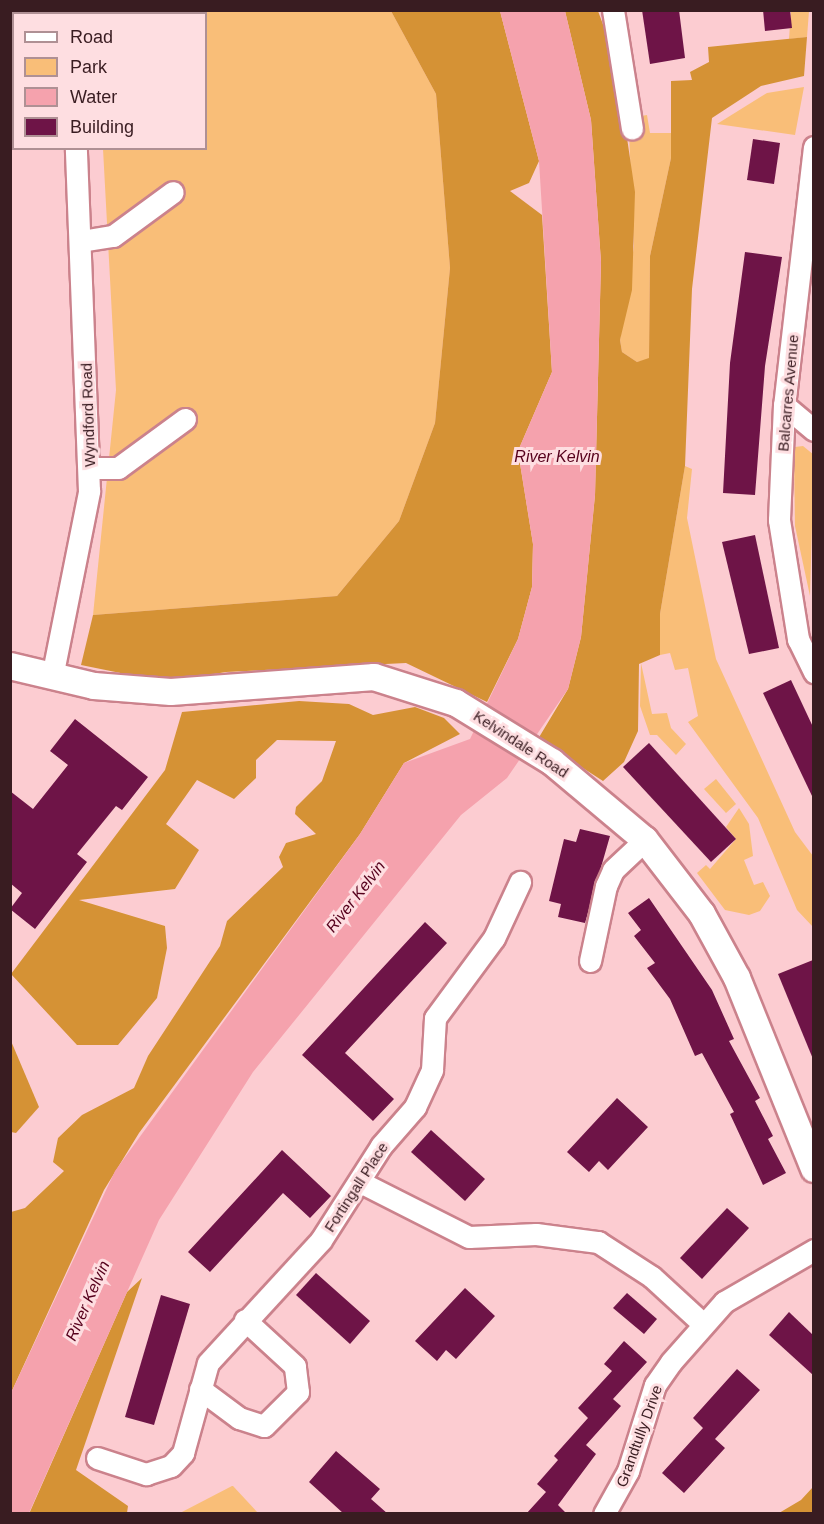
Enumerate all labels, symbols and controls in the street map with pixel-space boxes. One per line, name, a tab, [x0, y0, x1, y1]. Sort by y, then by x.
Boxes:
legend	[12, 12, 207, 150]
text: Road	[70, 27, 113, 47]
text: Park	[70, 57, 107, 77]
text: Water	[70, 87, 117, 107]
text: Building	[70, 117, 134, 137]
street label: Balcarres Avenue	[774, 333, 802, 453]
street label: Wyndford Road	[77, 363, 99, 467]
water label: River Kelvin	[514, 447, 600, 467]
street label: Kelvindale Road	[470, 707, 572, 781]
water label: River Kelvin	[322, 857, 390, 937]
street label: Fortingall Place	[320, 1139, 392, 1235]
water label: River Kelvin	[62, 1258, 114, 1344]
street label: Grandtully Drive	[612, 1382, 666, 1490]

